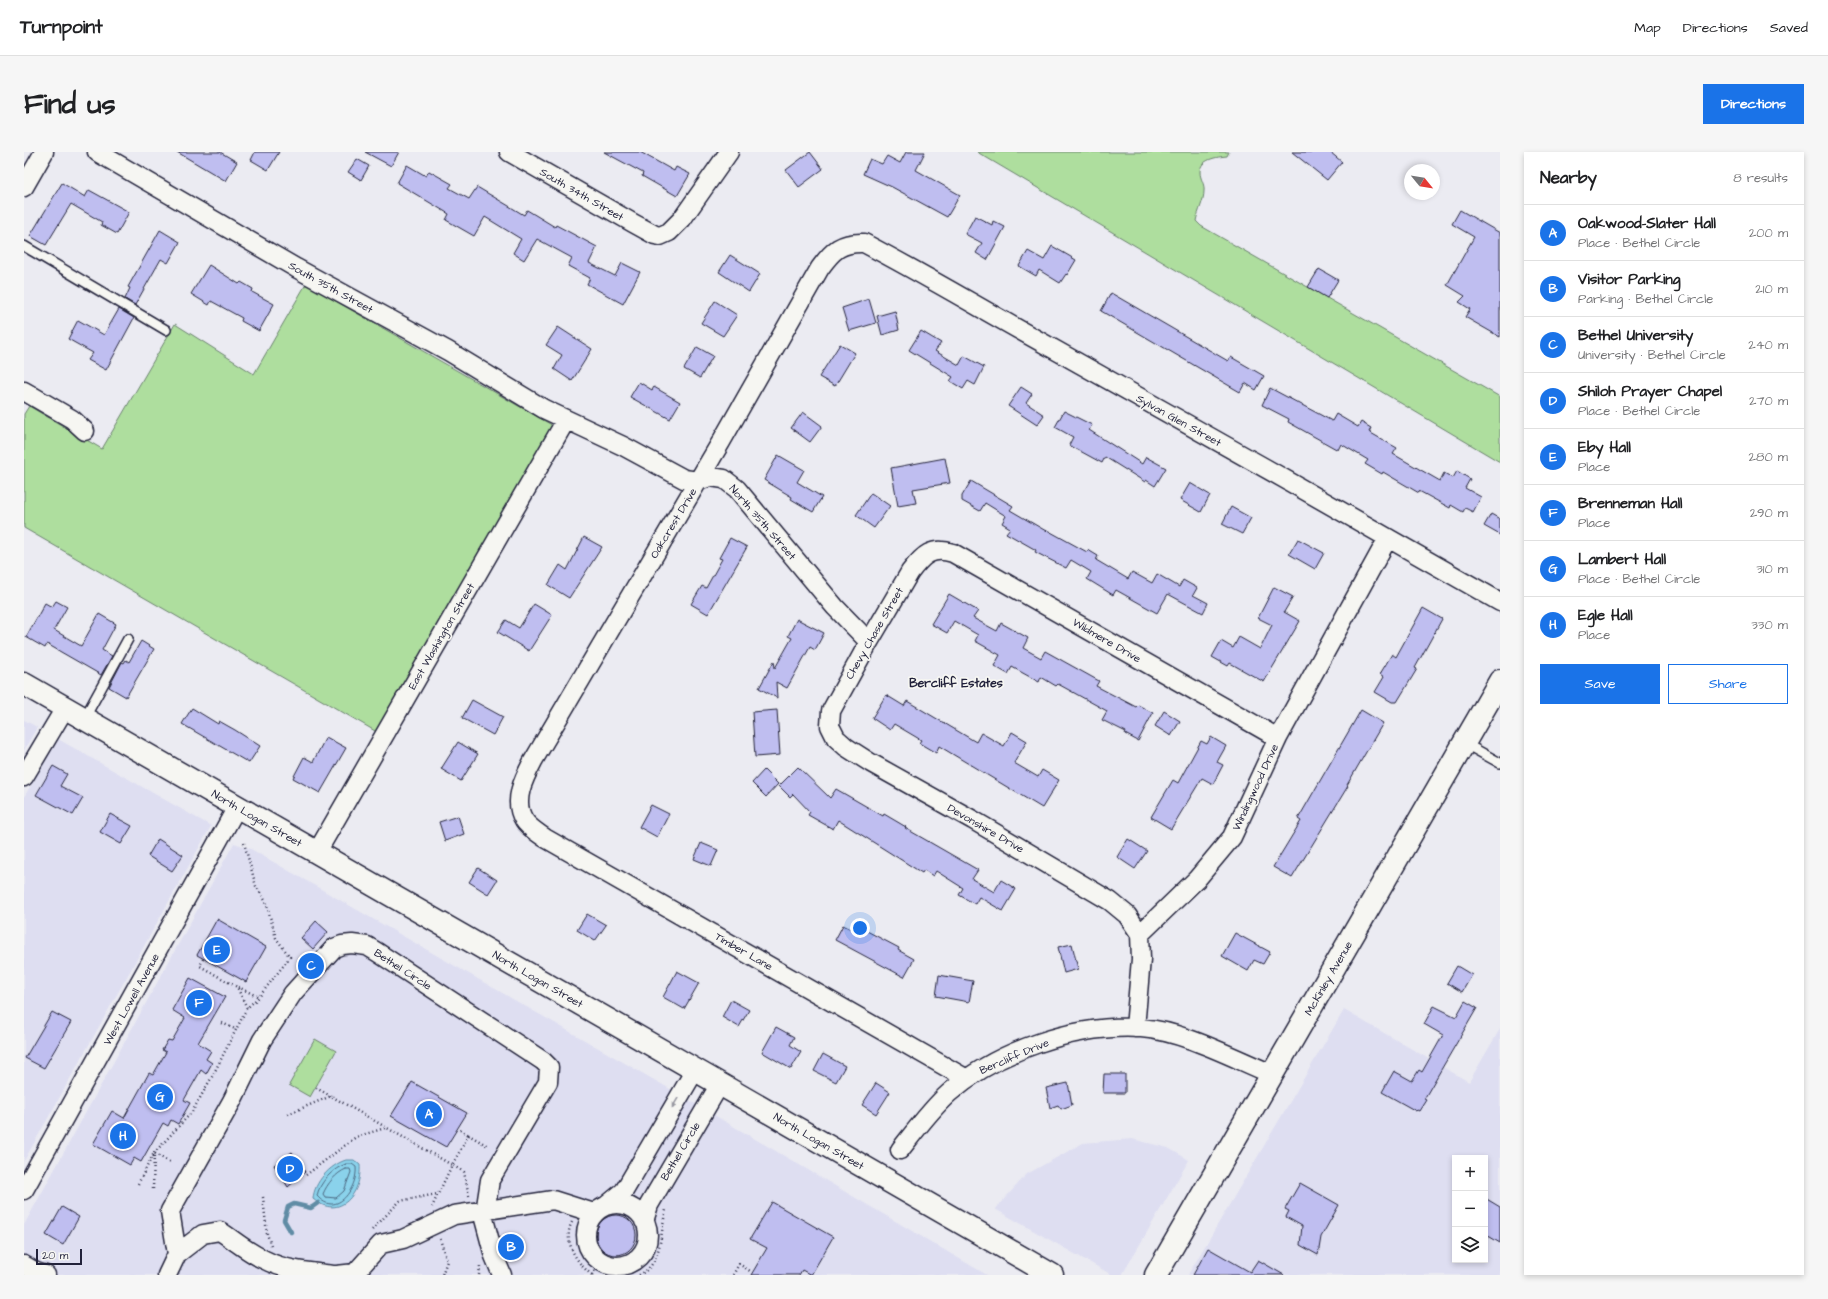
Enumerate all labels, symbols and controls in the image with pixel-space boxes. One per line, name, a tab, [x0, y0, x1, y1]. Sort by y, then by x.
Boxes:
text: Turnpoint	[20, 14, 103, 41]
text: Map	[1634, 18, 1661, 38]
text: Directions	[1683, 18, 1748, 38]
text: Saved	[1770, 18, 1808, 38]
button: Directions	[1703, 84, 1804, 124]
text: Find us	[24, 85, 115, 124]
street label: South 34th Street	[537, 164, 627, 225]
north arrow	[1404, 164, 1440, 200]
text: Nearby	[1540, 166, 1597, 190]
text: 8 results	[1733, 169, 1788, 187]
text: Oakwood-Slater Hall	[1578, 213, 1716, 234]
text: A	[1549, 224, 1557, 242]
text: 200 m	[1749, 224, 1788, 242]
text: Place · Bethel Circle	[1578, 234, 1700, 252]
street label: South 35th Street	[286, 258, 376, 317]
text: Visitor Parking	[1578, 269, 1680, 290]
text: B	[1548, 280, 1558, 298]
text: 210 m	[1755, 280, 1788, 298]
text: Parking · Bethel Circle	[1578, 290, 1713, 308]
text: Bethel University	[1578, 325, 1693, 346]
text: C	[1548, 336, 1558, 354]
text: 240 m	[1748, 336, 1788, 354]
text: University · Bethel Circle	[1578, 346, 1726, 364]
text: Shiloh Prayer Chapel	[1578, 381, 1722, 402]
street label: Sylvan Glen Street	[1133, 391, 1224, 451]
text: D	[1549, 392, 1557, 410]
text: 270 m	[1749, 392, 1788, 410]
text: Place · Bethel Circle	[1578, 402, 1700, 420]
text: Eby Hall	[1578, 437, 1631, 458]
text: E	[1549, 448, 1557, 466]
text: 280 m	[1749, 448, 1788, 466]
text: Place	[1578, 458, 1610, 476]
street label: North 35th Street	[726, 482, 800, 564]
street label: Oakcrest Drive	[646, 485, 700, 561]
text: Brenneman Hall	[1578, 493, 1682, 514]
text: F	[1548, 504, 1558, 522]
text: 290 m	[1750, 504, 1788, 522]
text: Place	[1578, 514, 1610, 532]
text: Lambert Hall	[1578, 549, 1666, 570]
text: G	[1548, 560, 1558, 578]
text: 310 m	[1756, 560, 1788, 578]
text: Place · Bethel Circle	[1578, 570, 1700, 588]
street label: East Washington Street	[405, 580, 479, 693]
street label: Chevy Chase Street	[842, 584, 908, 683]
text: Egle Hall	[1578, 605, 1633, 626]
street label: Wildmere Drive	[1070, 615, 1144, 666]
text: H	[1549, 616, 1557, 634]
text: 330 m	[1751, 616, 1788, 634]
text: Place	[1578, 626, 1610, 644]
button: Save	[1540, 664, 1660, 704]
button: Share	[1668, 664, 1788, 704]
district label: Bercliff Estates	[909, 675, 1003, 692]
street label: Windingwood Drive	[1229, 741, 1283, 833]
street label: North Logan Street	[208, 786, 305, 852]
street label: Devonshire Drive	[945, 800, 1027, 856]
your location	[850, 918, 870, 938]
street label: Timber Lane	[712, 929, 775, 974]
pin: E	[204, 935, 230, 965]
street label: McKinley Avenue	[1301, 938, 1357, 1019]
street label: Bethel Circle	[371, 945, 434, 994]
street label: North Logan Street	[489, 947, 586, 1013]
street label: West Lowell Avenue	[100, 951, 163, 1048]
pin: C	[298, 951, 324, 981]
pin: F	[186, 988, 212, 1018]
street label: Bercliff Drive	[977, 1035, 1051, 1078]
pin: G	[147, 1082, 173, 1112]
one-way arrow	[672, 1098, 679, 1109]
pin: A	[416, 1099, 442, 1129]
street label: North Logan Street	[770, 1109, 867, 1175]
street label: Bethel Circle	[657, 1119, 704, 1183]
pin: H	[110, 1121, 136, 1151]
pin: D	[277, 1154, 303, 1184]
map controls	[1452, 1155, 1488, 1263]
button: +	[1452, 1155, 1488, 1191]
button: −	[1452, 1191, 1488, 1227]
button: layers	[1452, 1227, 1488, 1263]
pin: B	[498, 1232, 524, 1262]
scale bar	[36, 1247, 82, 1266]
text: 20 m	[42, 1248, 68, 1263]

